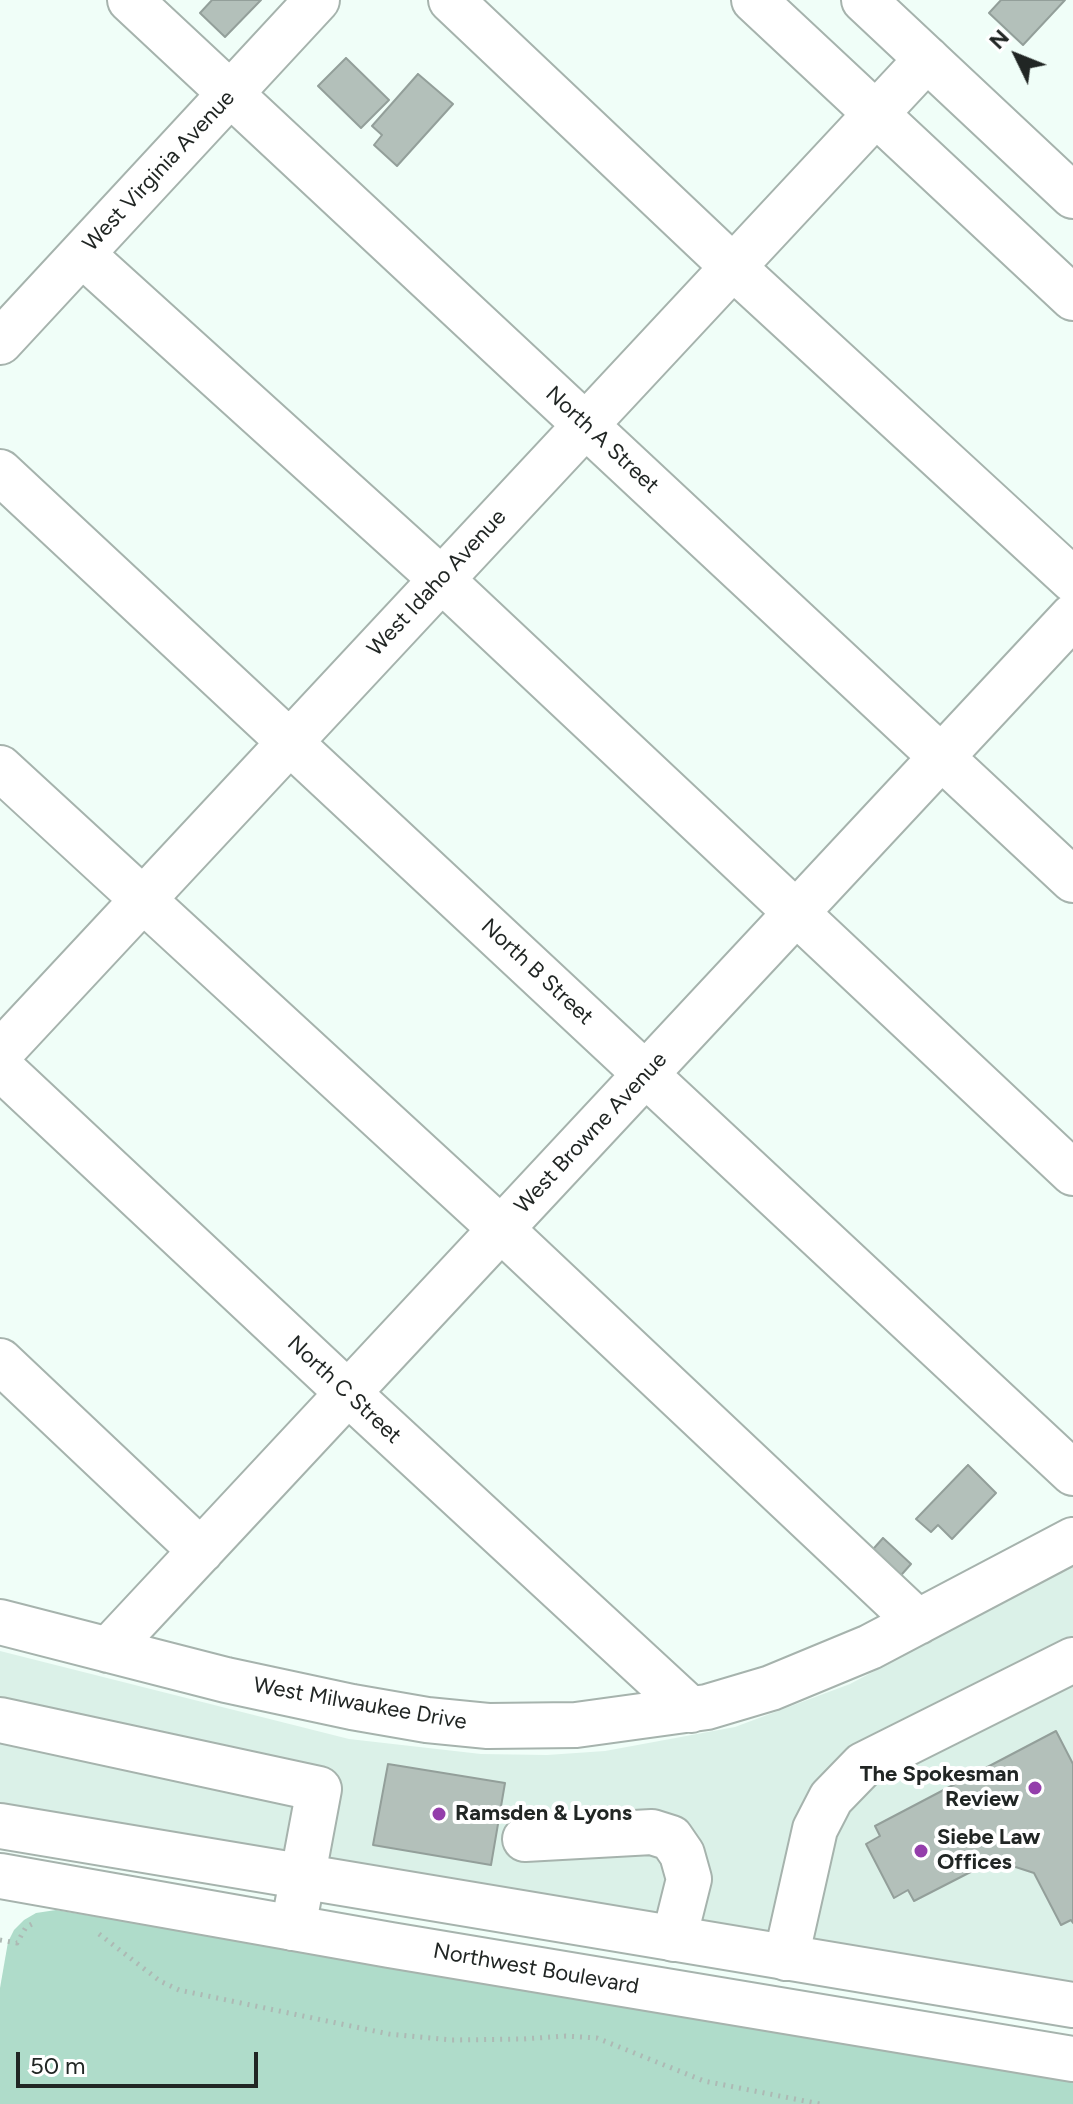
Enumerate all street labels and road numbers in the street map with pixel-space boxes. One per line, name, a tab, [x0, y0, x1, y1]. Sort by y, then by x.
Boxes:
street label: West Virginia Avenue	[78, 85, 240, 257]
street label: North A Street	[540, 381, 664, 499]
street label: West Idaho Avenue	[362, 504, 512, 662]
street label: North B Street	[475, 913, 599, 1031]
street label: West Browne Avenue	[509, 1047, 673, 1219]
street label: North C Street	[282, 1331, 406, 1449]
street label: West Milwaukee Drive	[251, 1672, 469, 1736]
street label: Northwest Boulevard	[431, 1938, 641, 2000]

